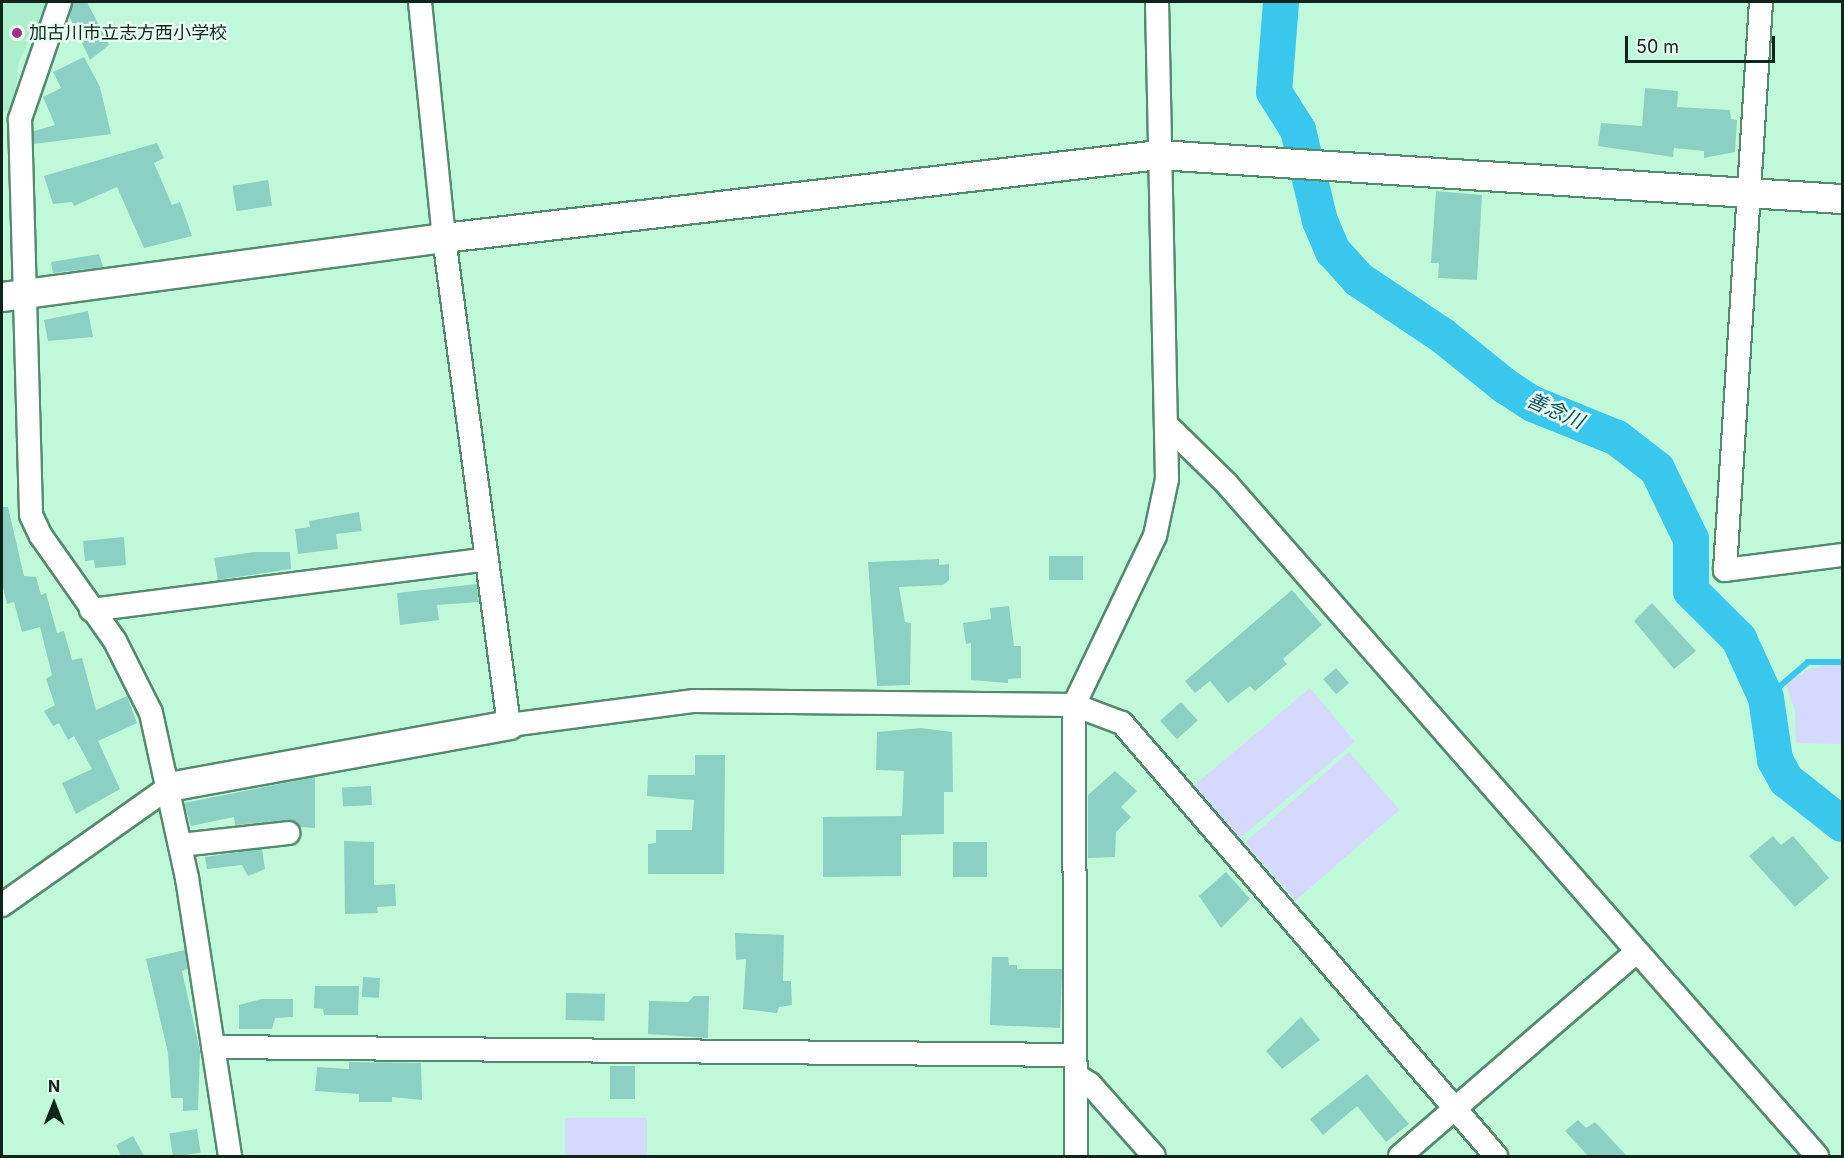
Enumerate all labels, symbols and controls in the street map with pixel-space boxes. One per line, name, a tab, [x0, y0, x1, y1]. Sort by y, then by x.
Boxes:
place label: 加古川市立志方西小学校	[29, 22, 227, 44]
scale bar	[1628, 24, 1778, 62]
marker: 加古川市立志方西小学校	[10, 26, 24, 40]
text: 50 m	[1636, 36, 1679, 57]
water label: 善念川	[1523, 388, 1587, 434]
north arrow	[24, 1074, 84, 1134]
text: N	[48, 1076, 60, 1096]

